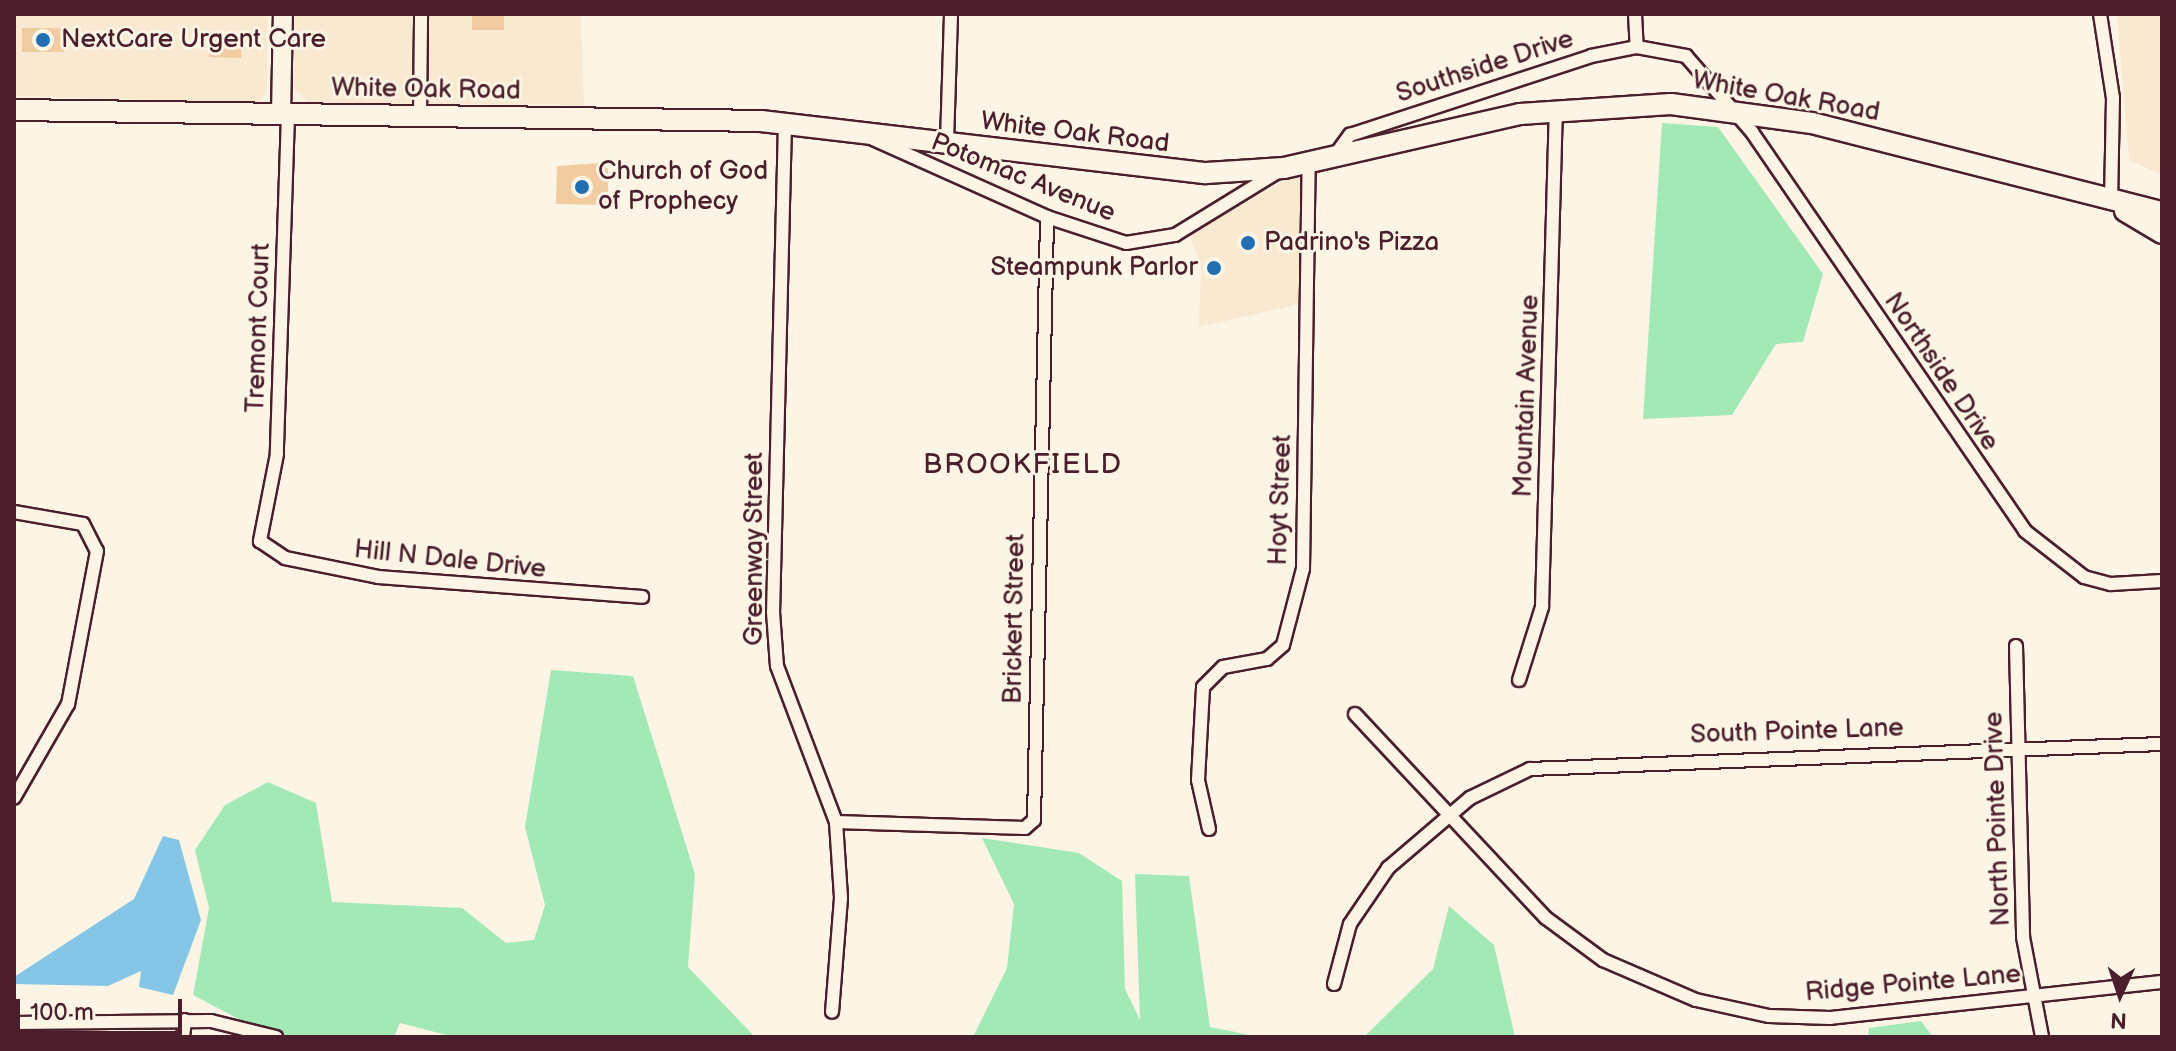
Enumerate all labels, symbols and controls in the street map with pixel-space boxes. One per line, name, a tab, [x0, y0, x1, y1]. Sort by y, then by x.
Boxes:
place label: NextCare Urgent Care	[61, 24, 326, 56]
street label: Southside Drive	[1392, 24, 1578, 110]
marker: NextCare Urgent Care	[32, 29, 54, 51]
street label: White Oak Road	[1690, 65, 1882, 129]
street label: White Oak Road	[331, 73, 521, 107]
street label: White Oak Road	[979, 106, 1171, 160]
street label: Potomac Avenue	[926, 127, 1120, 229]
place label: Church of God of Prophecy	[598, 156, 768, 218]
marker: Church of God of Prophecy	[573, 178, 591, 196]
place label: Padrino's Pizza	[1264, 227, 1439, 259]
marker: Padrino's Pizza	[1239, 234, 1257, 252]
street label: Tremont Court	[240, 243, 278, 413]
place label: Steampunk Parlor	[991, 252, 1198, 284]
marker: Steampunk Parlor	[1205, 259, 1223, 277]
street label: Northside Drive	[1877, 287, 2005, 457]
street label: Mountain Avenue	[1508, 294, 1546, 498]
street label: Hoyt Street	[1263, 434, 1299, 566]
district label: BROOKFIELD	[923, 448, 1123, 482]
street label: Greenway Street	[739, 451, 771, 647]
street label: Brickert Street	[998, 533, 1032, 705]
street label: Hill N Dale Drive	[353, 534, 547, 586]
street label: North Pointe Drive	[1979, 711, 2017, 927]
street label: South Pointe Lane	[1690, 713, 1904, 751]
north arrow	[2080, 955, 2160, 1035]
street label: Ridge Pointe Lane	[1804, 959, 2022, 1009]
scale bar	[20, 983, 186, 1033]
text: 100 m	[30, 998, 94, 1027]
text: N	[2110, 1006, 2128, 1033]

